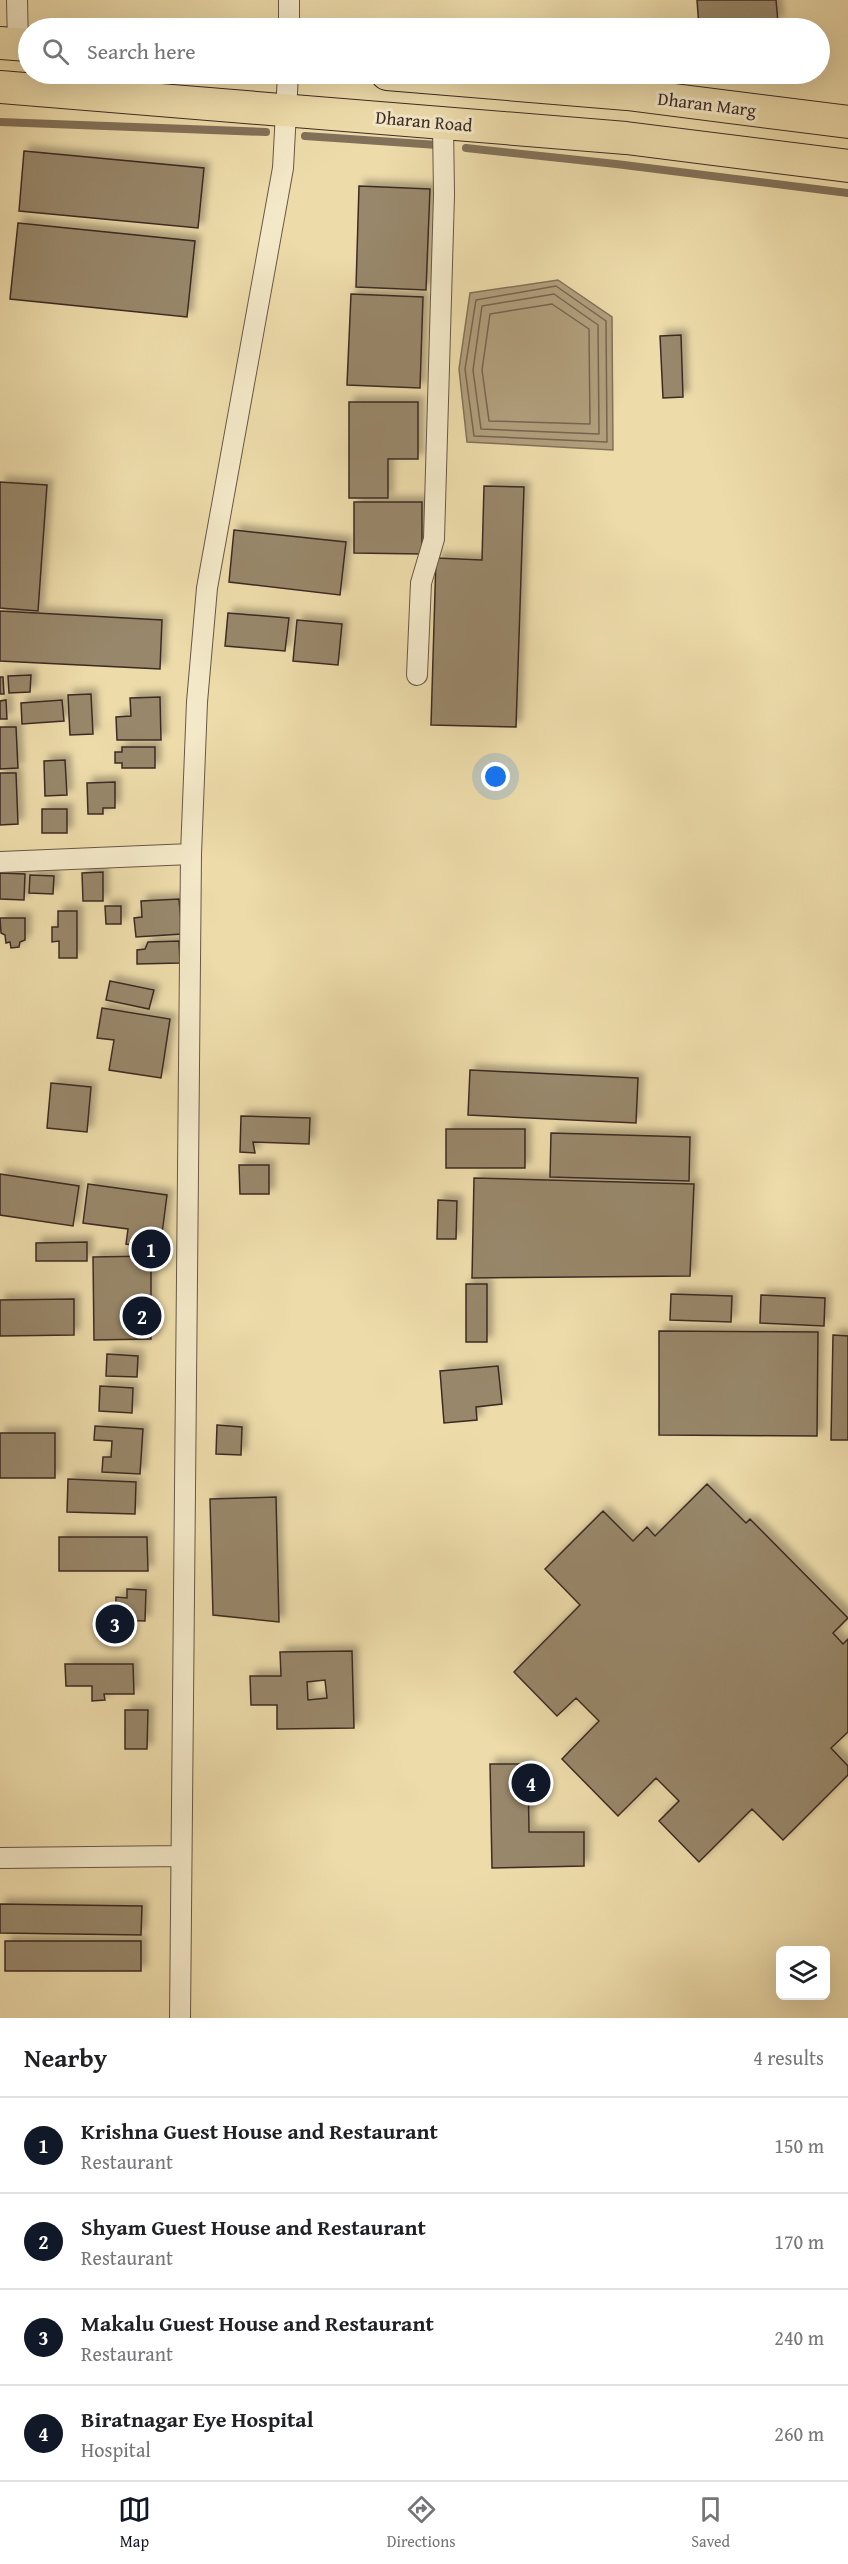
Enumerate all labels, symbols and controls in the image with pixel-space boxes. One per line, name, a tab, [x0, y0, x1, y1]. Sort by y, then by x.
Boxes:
search box	[18, 18, 830, 84]
icon: search	[39, 35, 72, 68]
text: Search here	[87, 35, 196, 67]
street label: Dharan Marg	[656, 85, 758, 123]
street label: Dharan Road	[374, 103, 474, 139]
your location	[481, 762, 510, 791]
pin: 1	[132, 1226, 170, 1272]
pin: 2	[122, 1294, 162, 1338]
pin: 3	[96, 1602, 134, 1646]
pin: 4	[512, 1760, 550, 1806]
map controls	[776, 1946, 830, 2000]
button: layers	[776, 1946, 830, 2000]
text: Nearby	[24, 2038, 107, 2077]
text: 4 results	[753, 2043, 824, 2072]
text: Krishna Guest House and Restaurant	[81, 2115, 438, 2147]
text: 1	[38, 2131, 49, 2160]
text: 150 m	[774, 2131, 824, 2160]
text: Restaurant	[81, 2147, 173, 2176]
text: Shyam Guest House and Restaurant	[81, 2211, 426, 2243]
text: 2	[38, 2227, 49, 2256]
text: 170 m	[774, 2227, 824, 2256]
text: Restaurant	[81, 2243, 173, 2272]
text: Makalu Guest House and Restaurant	[81, 2307, 434, 2339]
text: 3	[38, 2323, 49, 2352]
text: 240 m	[774, 2323, 824, 2352]
text: Restaurant	[81, 2339, 173, 2368]
text: Biratnagar Eye Hospital	[81, 2403, 313, 2435]
text: 4	[38, 2419, 49, 2448]
text: 260 m	[774, 2419, 824, 2448]
text: Hospital	[81, 2435, 151, 2464]
tab: Map	[118, 2493, 151, 2553]
tab: Directions	[387, 2493, 456, 2553]
tab: Saved	[691, 2493, 730, 2553]

